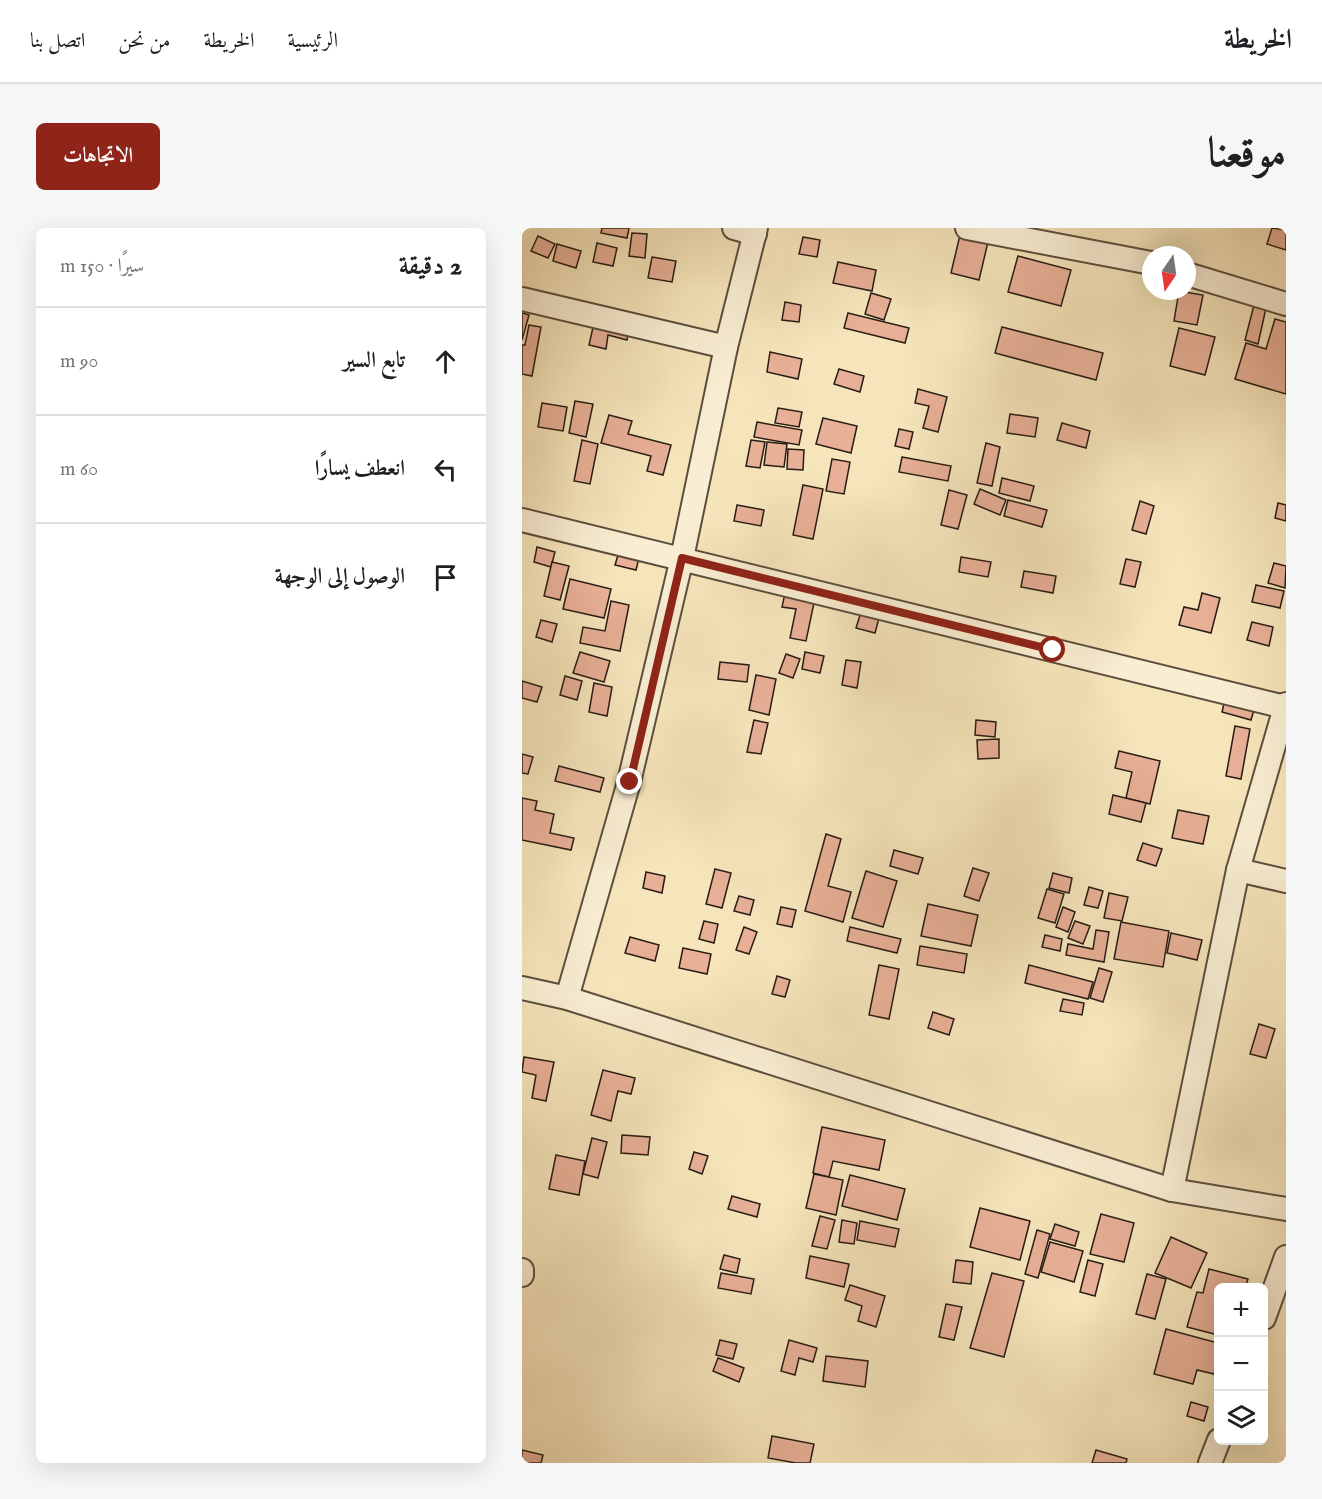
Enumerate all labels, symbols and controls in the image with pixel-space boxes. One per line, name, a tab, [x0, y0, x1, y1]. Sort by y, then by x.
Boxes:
text: الخريطة	[1224, 23, 1292, 58]
text: اتصل بنا	[30, 28, 85, 55]
text: من نحن	[118, 28, 170, 55]
text: الخريطة	[203, 28, 255, 55]
text: الرئيسية	[288, 28, 338, 55]
button: الاتجاهات	[36, 123, 160, 190]
text: موقعنا	[1208, 128, 1286, 181]
north arrow	[1142, 246, 1196, 300]
text: 2 دقيقة	[399, 250, 462, 283]
text: سيرًا · 150 m	[60, 254, 144, 279]
icon: ahead	[429, 345, 462, 378]
text: تابع السير	[343, 347, 405, 375]
text: 90 m	[60, 349, 98, 374]
icon: left	[429, 453, 462, 486]
text: انعطف يسارًا	[315, 455, 405, 483]
text: 60 m	[60, 457, 98, 482]
icon: arrive	[429, 561, 462, 594]
text: الوصول إلى الوجهة	[275, 563, 405, 591]
route start	[1039, 636, 1065, 662]
route end	[616, 768, 642, 794]
map controls	[1214, 1283, 1268, 1445]
button: +	[1214, 1283, 1268, 1337]
button: −	[1214, 1337, 1268, 1391]
button: layers	[1214, 1391, 1268, 1445]

